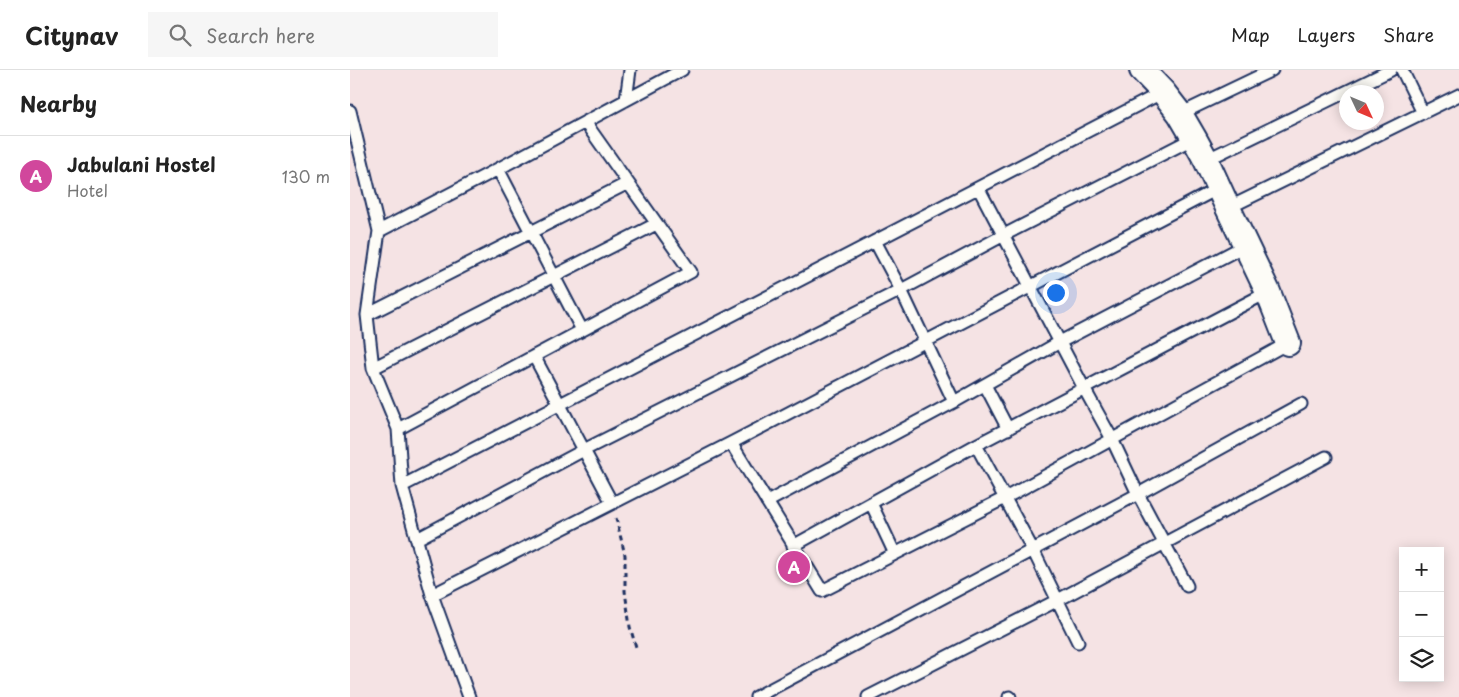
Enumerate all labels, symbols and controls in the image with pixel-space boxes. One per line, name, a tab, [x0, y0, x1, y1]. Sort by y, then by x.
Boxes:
search box	[148, 12, 498, 57]
text: Citynav	[25, 17, 118, 53]
icon: search	[166, 21, 194, 49]
text: Search here	[206, 21, 315, 49]
text: Map	[1231, 21, 1270, 48]
text: Layers	[1298, 21, 1355, 48]
text: Share	[1383, 21, 1434, 48]
north arrow	[1339, 85, 1384, 130]
text: Nearby	[20, 87, 97, 119]
text: Jabulani Hostel	[67, 150, 215, 178]
text: A	[30, 164, 42, 188]
text: 130 m	[282, 164, 330, 188]
text: Hotel	[67, 178, 108, 202]
your location	[1043, 280, 1069, 306]
map controls	[1399, 547, 1444, 682]
button: +	[1399, 547, 1444, 592]
pin: A	[778, 548, 810, 586]
button: −	[1399, 592, 1444, 637]
button: layers	[1399, 637, 1444, 682]

